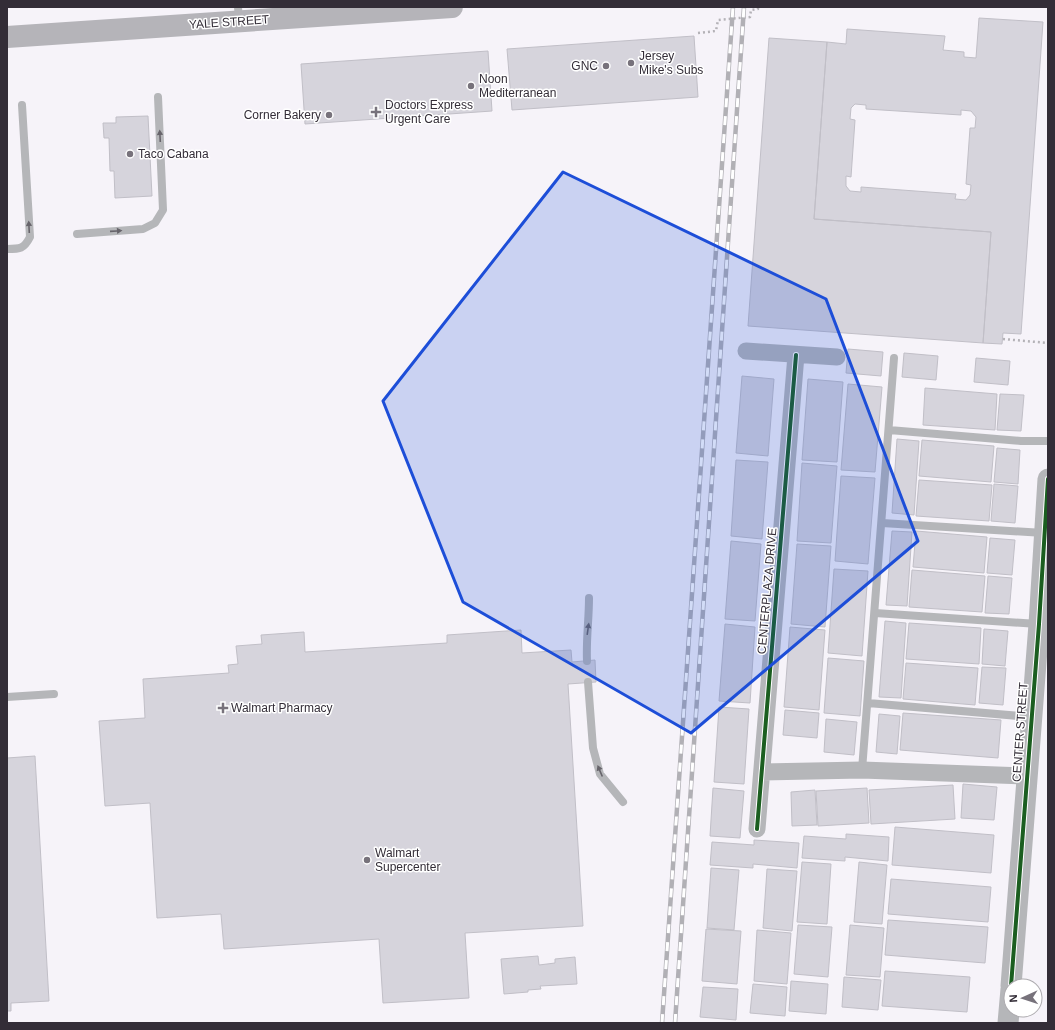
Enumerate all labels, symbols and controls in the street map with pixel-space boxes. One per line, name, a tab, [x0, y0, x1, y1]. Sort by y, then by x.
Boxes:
street label: YALE STREET	[188, 12, 270, 32]
place label: Jersey Mike's Subs	[639, 49, 703, 77]
marker: Jersey Mike's Subs	[626, 58, 636, 68]
place label: GNC	[571, 59, 598, 73]
marker: GNC	[601, 61, 611, 71]
place label: Noon Mediterranean	[479, 72, 556, 100]
marker: Noon Mediterranean	[466, 81, 476, 91]
place label: Doctors Express Urgent Care	[385, 98, 473, 126]
marker: Doctors Express Urgent Care	[370, 106, 382, 118]
place label: Corner Bakery	[244, 108, 321, 122]
marker: Corner Bakery	[324, 110, 334, 120]
one-way arrow	[156, 130, 163, 142]
place label: Taco Cabana	[138, 147, 209, 161]
marker: Taco Cabana	[125, 149, 135, 159]
one-way arrow	[26, 221, 33, 233]
one-way arrow	[110, 227, 122, 234]
street label: CENTERPLAZA DRIVE	[755, 527, 779, 655]
one-way arrow	[585, 623, 591, 635]
street label: CENTER STREET	[1010, 681, 1031, 782]
place label: Walmart Pharmacy	[231, 701, 333, 715]
marker: Walmart Pharmacy	[218, 703, 228, 713]
one-way arrow	[597, 765, 603, 777]
place label: Walmart Supercenter	[375, 846, 440, 874]
marker: Walmart Supercenter	[362, 855, 372, 865]
north arrow	[1003, 978, 1043, 1018]
text: N	[1007, 994, 1019, 1003]

